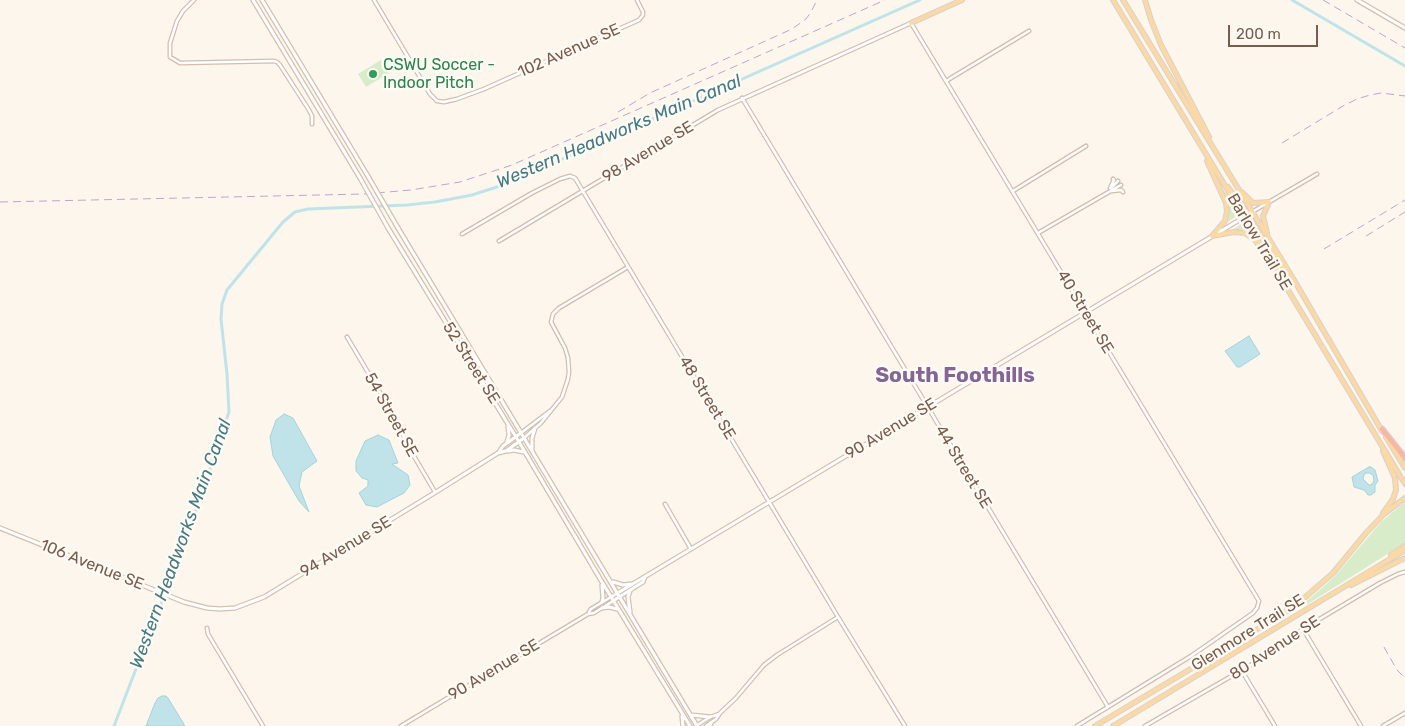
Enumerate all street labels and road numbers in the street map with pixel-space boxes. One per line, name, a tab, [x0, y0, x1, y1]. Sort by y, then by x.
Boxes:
street label: 102 Avenue SE	[515, 20, 623, 82]
street label: 98 Avenue SE	[599, 117, 697, 187]
street label: Barlow Trail SE	[1223, 190, 1295, 294]
street label: 40 Street SE	[1053, 267, 1117, 357]
street label: 52 Street SE	[438, 319, 504, 407]
street label: 48 Street SE	[675, 353, 739, 443]
street label: 54 Street SE	[360, 370, 422, 460]
street label: 90 Avenue SE	[842, 394, 940, 464]
street label: 44 Street SE	[931, 422, 995, 512]
street label: 94 Avenue SE	[297, 512, 395, 582]
street label: 106 Avenue SE	[37, 535, 147, 595]
street label: Glenmore Trail SE	[1188, 590, 1308, 676]
street label: 80 Avenue SE	[1226, 612, 1324, 684]
street label: 90 Avenue SE	[445, 635, 543, 705]

